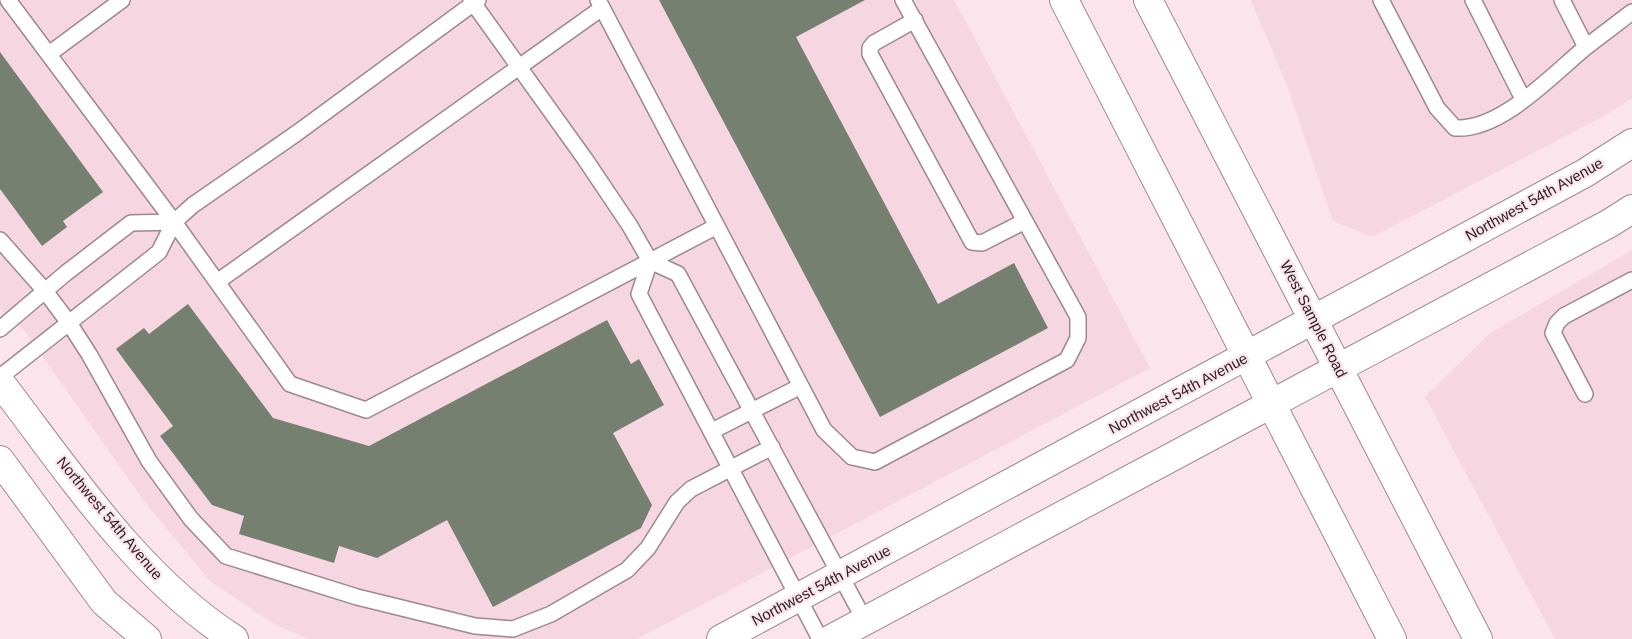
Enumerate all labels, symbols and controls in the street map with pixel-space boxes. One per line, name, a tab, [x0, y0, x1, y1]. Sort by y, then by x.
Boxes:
street label: Northwest 54th Avenue	[1462, 154, 1606, 244]
street label: West Sample Road	[1277, 258, 1351, 380]
street label: Northwest 54th Avenue	[1106, 349, 1250, 437]
street label: Northwest 54th Avenue	[54, 453, 166, 583]
street label: Northwest 54th Avenue	[749, 541, 893, 629]

